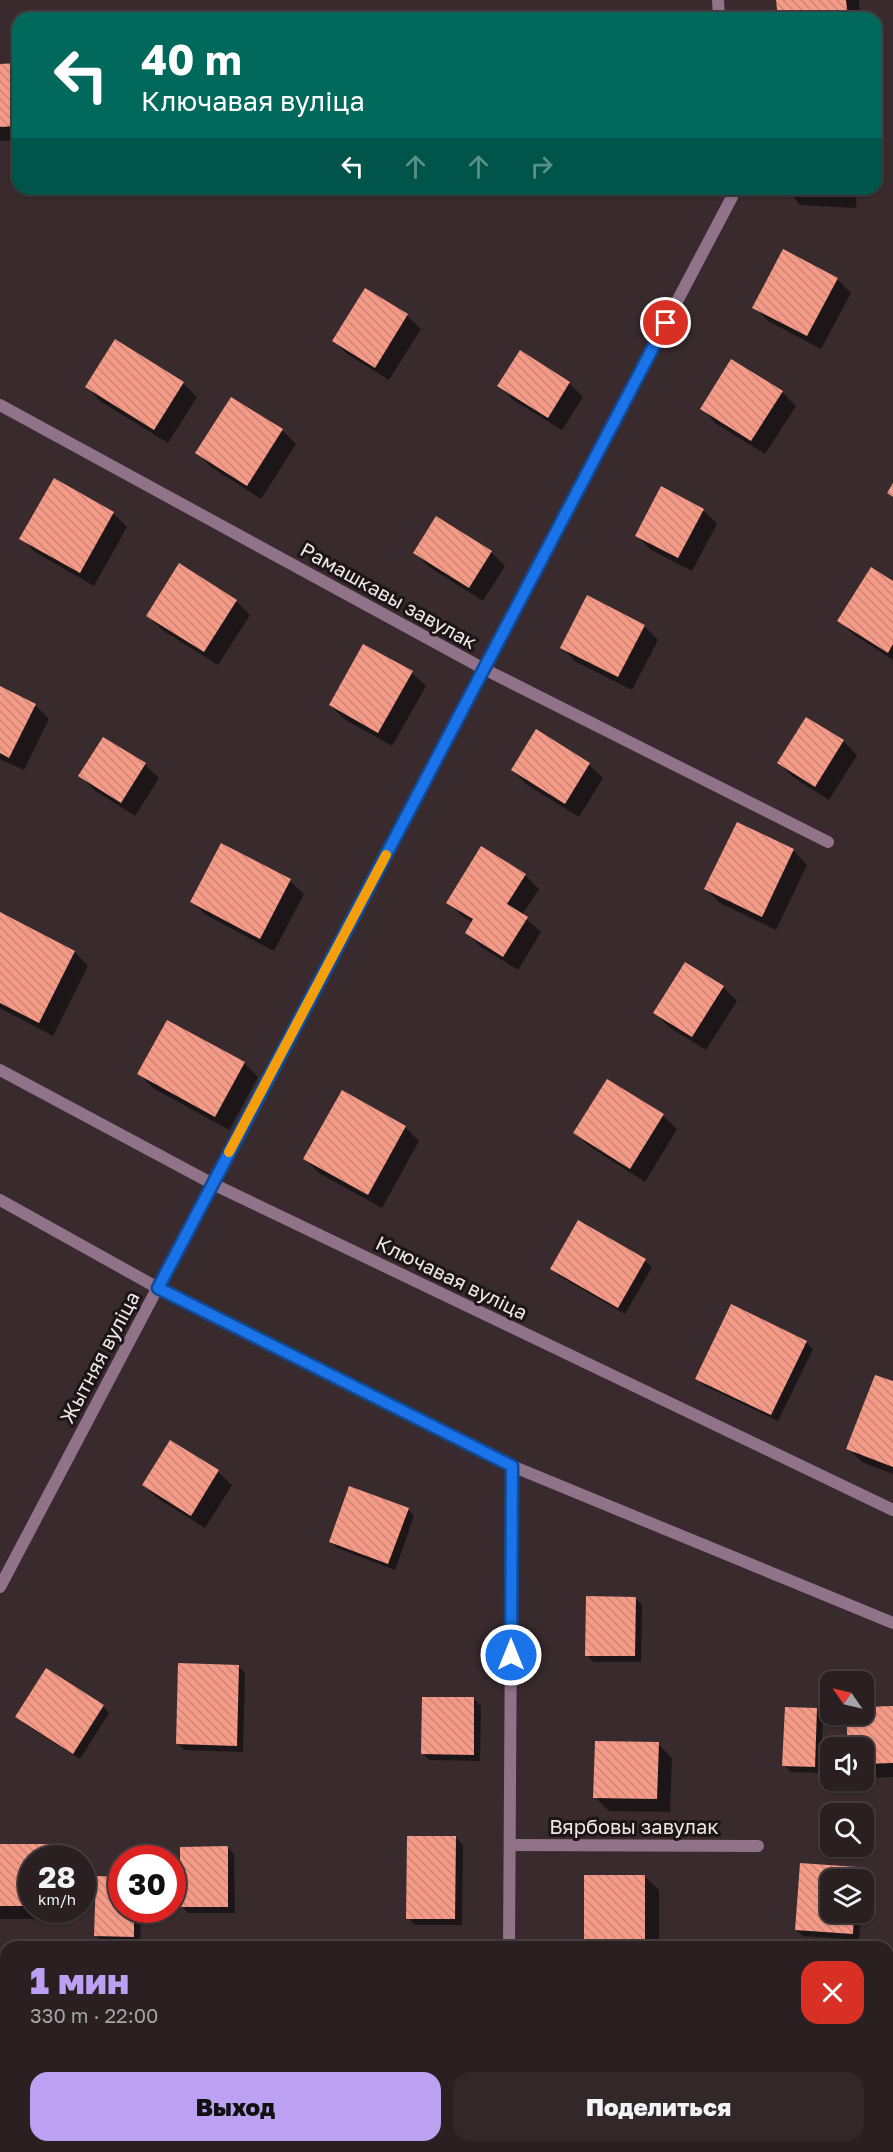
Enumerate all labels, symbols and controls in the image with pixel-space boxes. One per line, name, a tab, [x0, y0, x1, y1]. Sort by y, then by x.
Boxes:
text: 40 m	[141, 34, 242, 84]
icon: left	[42, 36, 120, 114]
text: Ключавая вуліца	[141, 85, 365, 117]
icon: left	[336, 150, 369, 183]
icon: ahead	[399, 150, 432, 183]
icon: ahead	[462, 150, 495, 183]
icon: right	[525, 150, 558, 183]
pin	[640, 297, 691, 348]
icon: arrive	[649, 306, 682, 339]
street label: Рамашкавы завулак	[297, 537, 481, 653]
street label: Ключавая вуліца	[372, 1230, 532, 1324]
street label: Жытняя вуліца	[54, 1287, 144, 1427]
position arrow	[479, 1623, 543, 1687]
north arrow	[820, 1671, 874, 1725]
map controls	[820, 1671, 874, 1923]
button: sound	[820, 1737, 874, 1791]
button: search	[820, 1803, 874, 1857]
street label: Вярбовы завулак	[549, 1814, 719, 1838]
speed limit sign: 30	[108, 1845, 186, 1923]
text: 28	[38, 1859, 76, 1895]
button: layers	[820, 1869, 874, 1923]
text: km/h	[38, 1890, 76, 1908]
text: 1 мин	[30, 1959, 129, 2002]
button: close	[801, 1961, 864, 2024]
text: 330 m · 22:00	[30, 2003, 159, 2027]
button: Выход	[30, 2072, 441, 2141]
button: Поделиться	[453, 2072, 864, 2141]

